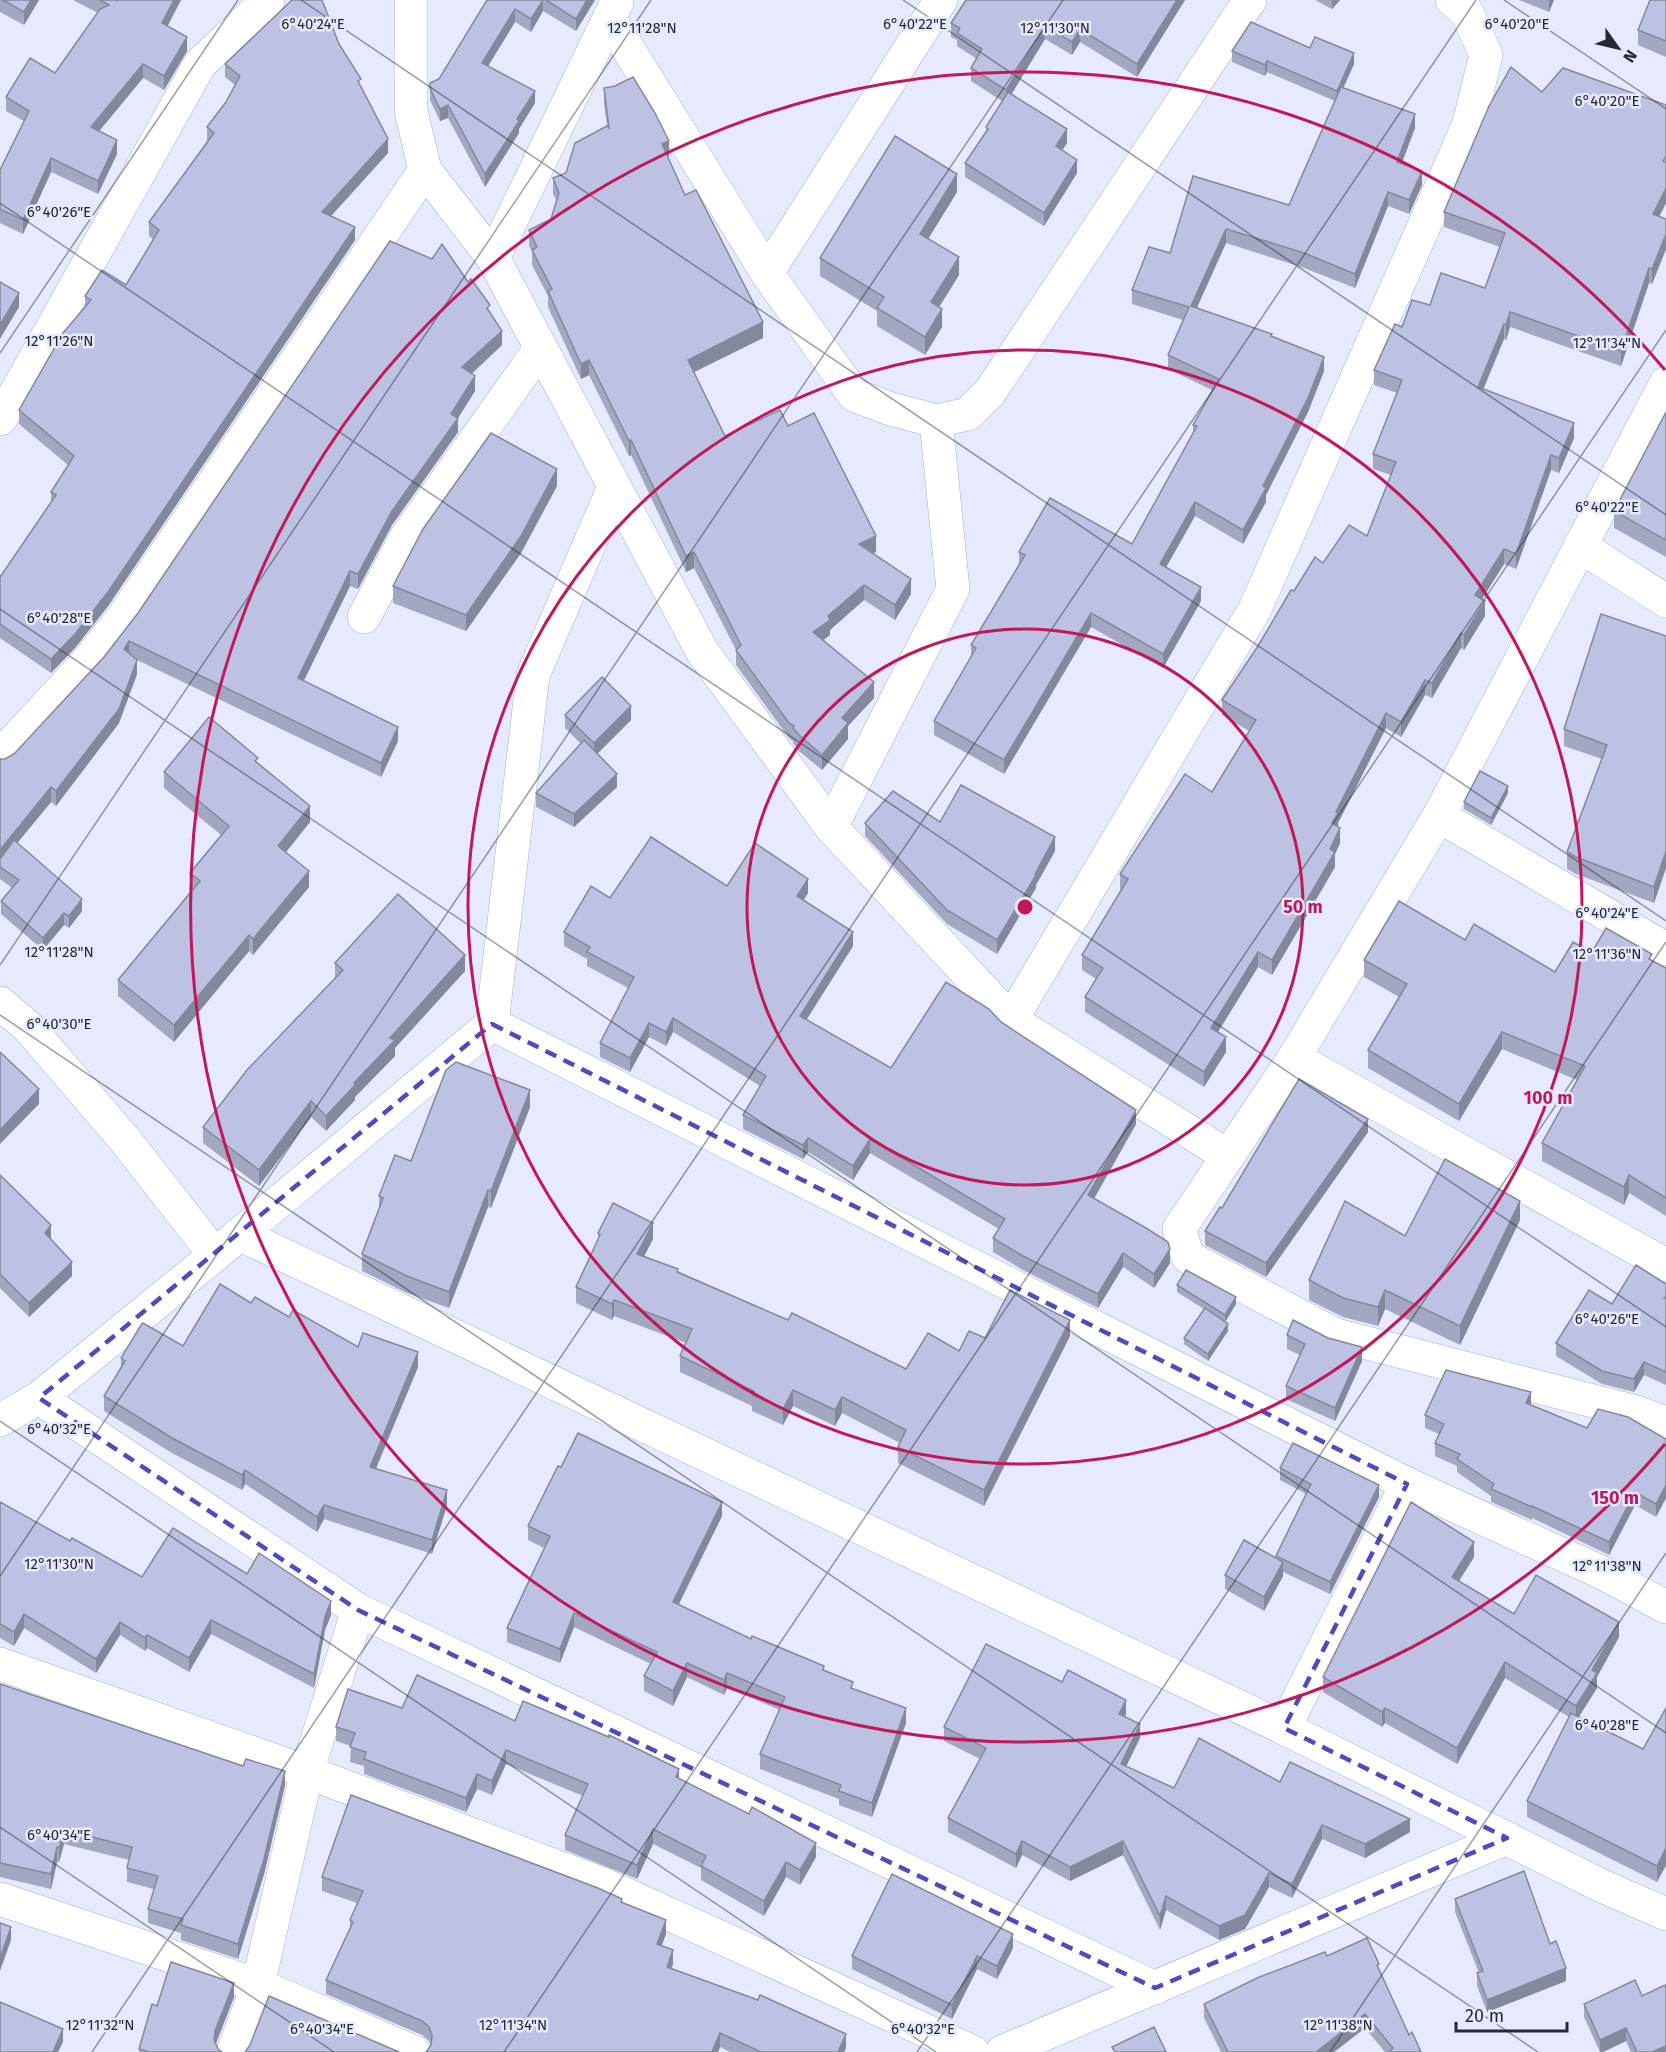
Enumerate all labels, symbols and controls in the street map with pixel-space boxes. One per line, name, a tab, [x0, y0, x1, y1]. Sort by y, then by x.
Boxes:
text: 6°40'24"E	[281, 15, 345, 33]
text: 6°40'22"E	[883, 15, 947, 33]
text: 6°40'20"E	[1485, 15, 1549, 33]
north arrow	[1588, 18, 1648, 78]
text: 12°11'28"N	[607, 19, 677, 37]
text: 12°11'30"N	[1020, 19, 1090, 37]
text: N	[1619, 46, 1641, 66]
text: 6°40'20"E	[1575, 92, 1639, 110]
text: 6°40'26"E	[27, 203, 91, 221]
text: 12°11'26"N	[24, 332, 94, 350]
text: 12°11'34"N	[1573, 334, 1641, 352]
text: 6°40'22"E	[1575, 498, 1639, 516]
text: 6°40'28"E	[27, 609, 91, 627]
text: 50 m	[1283, 896, 1323, 918]
centre of rings	[1015, 897, 1035, 917]
text: 6°40'24"E	[1575, 904, 1639, 922]
text: 12°11'28"N	[24, 943, 94, 961]
text: 12°11'36"N	[1572, 945, 1642, 963]
text: 6°40'30"E	[27, 1015, 91, 1033]
text: 100 m	[1524, 1087, 1572, 1109]
text: 6°40'26"E	[1575, 1310, 1639, 1328]
text: 6°40'32"E	[27, 1420, 91, 1438]
text: 150 m	[1591, 1487, 1639, 1509]
text: 12°11'30"N	[24, 1555, 94, 1573]
text: 12°11'38"N	[1572, 1557, 1642, 1575]
text: 6°40'28"E	[1575, 1716, 1639, 1734]
text: 6°40'34"E	[27, 1826, 91, 1844]
scale bar	[1456, 1995, 1567, 2033]
text: 20 m	[1465, 2005, 1504, 2027]
text: 12°11'32"N	[66, 2016, 134, 2034]
text: 12°11'34"N	[479, 2016, 547, 2034]
text: 12°11'38"N	[1303, 2016, 1373, 2034]
text: 6°40'34"E	[290, 2020, 354, 2038]
text: 6°40'32"E	[891, 2020, 955, 2038]

